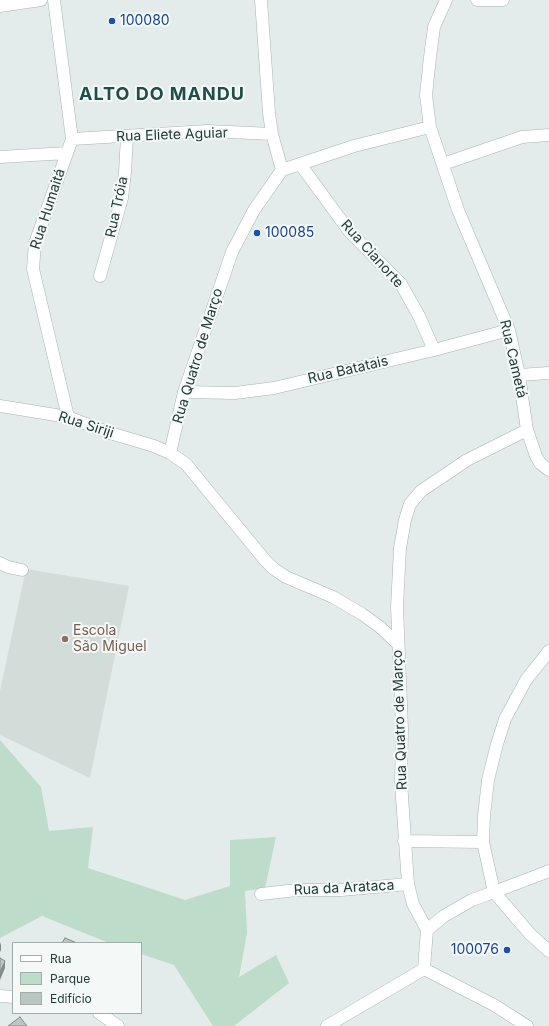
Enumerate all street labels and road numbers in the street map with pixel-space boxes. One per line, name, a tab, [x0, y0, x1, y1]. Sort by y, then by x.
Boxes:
street label: Rua Eliete Aguiar	[116, 125, 228, 145]
street label: Rua Humaitá	[27, 167, 69, 251]
street label: Rua Tróia	[102, 175, 132, 239]
street label: Rua Cianorte	[337, 217, 407, 291]
street label: Rua Quatro de Março	[169, 286, 227, 426]
street label: Rua Cametá	[496, 318, 530, 400]
street label: Rua Batatais	[306, 353, 390, 387]
street label: Rua Siriji	[56, 408, 116, 442]
street label: Rua Quatro de Março	[389, 650, 411, 790]
street label: Rua da Arataca	[293, 877, 395, 899]

